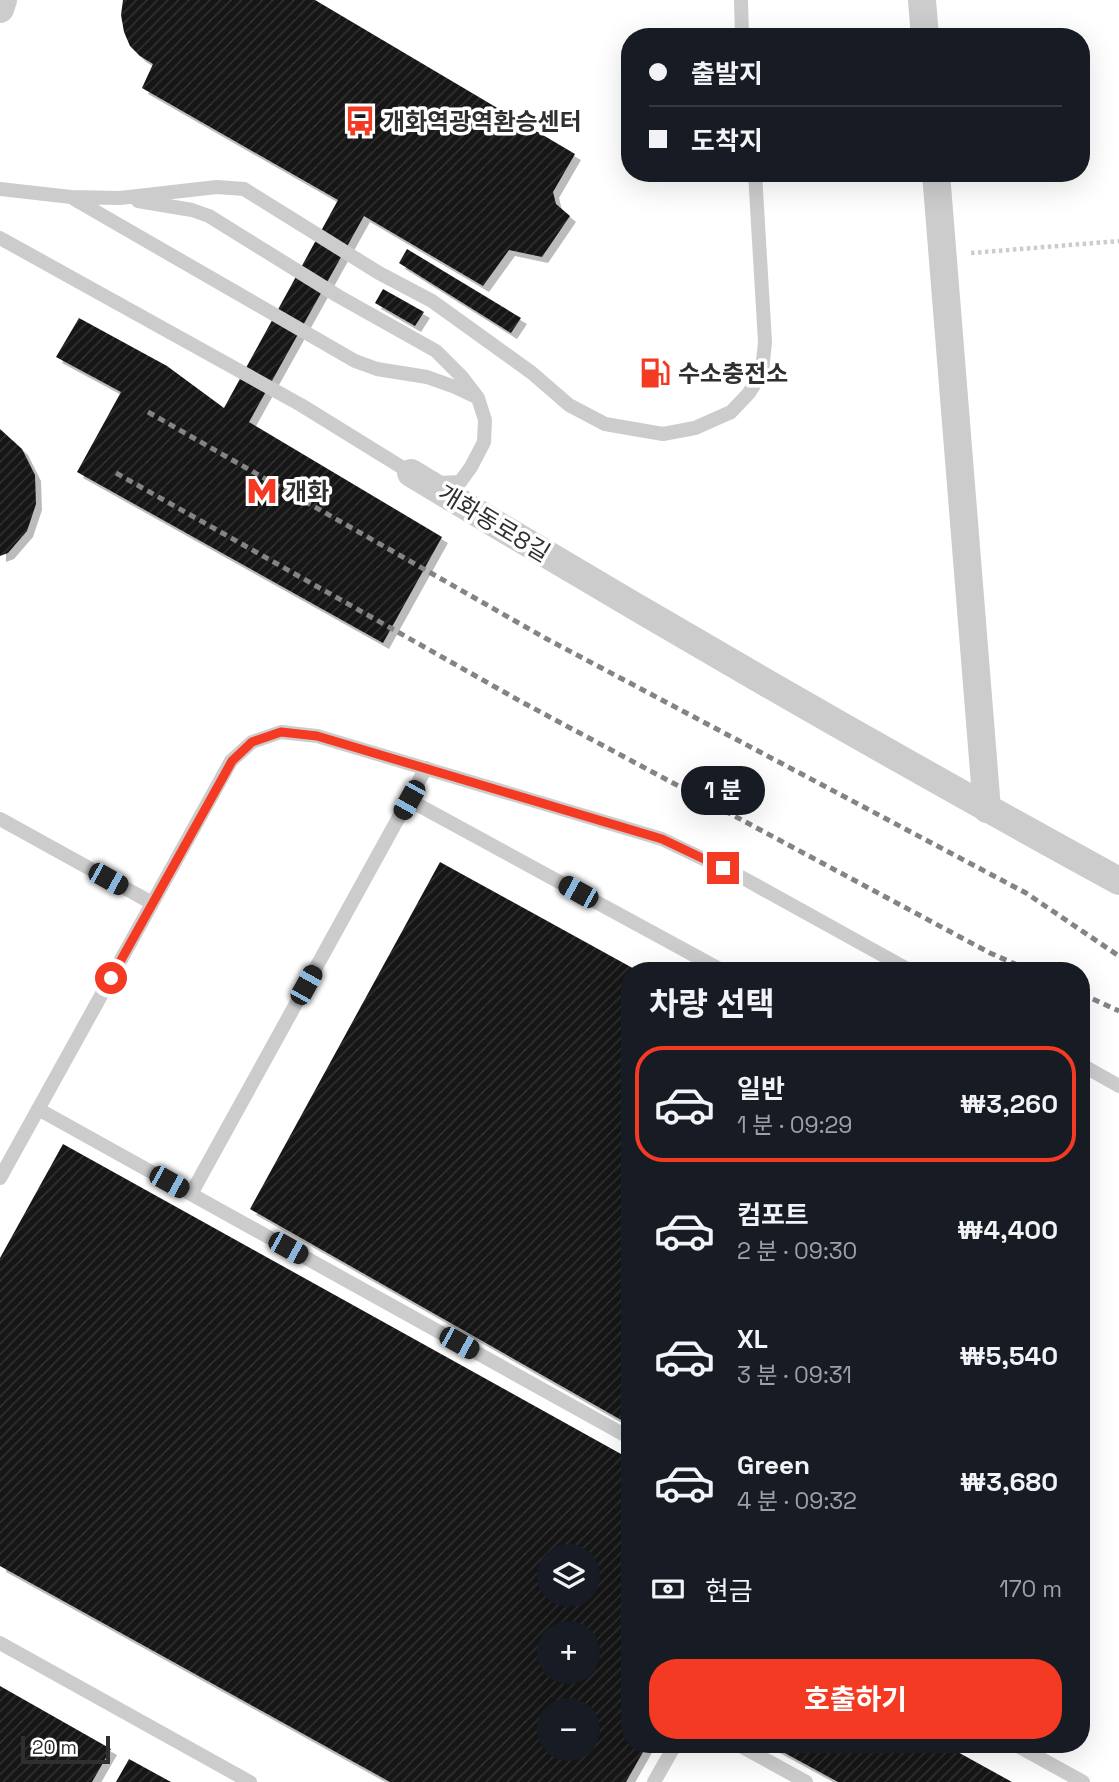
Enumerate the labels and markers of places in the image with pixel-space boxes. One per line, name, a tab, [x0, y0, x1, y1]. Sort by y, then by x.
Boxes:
bus stop icon: 개화역광역환승센터	[343, 104, 377, 138]
place label: 개화역광역환승센터	[383, 106, 582, 137]
fuel station icon: 수소충전소	[638, 356, 672, 390]
place label: 수소충전소	[678, 358, 788, 389]
metro station icon: 개화	[245, 474, 279, 508]
place label: 개화	[285, 476, 329, 507]

